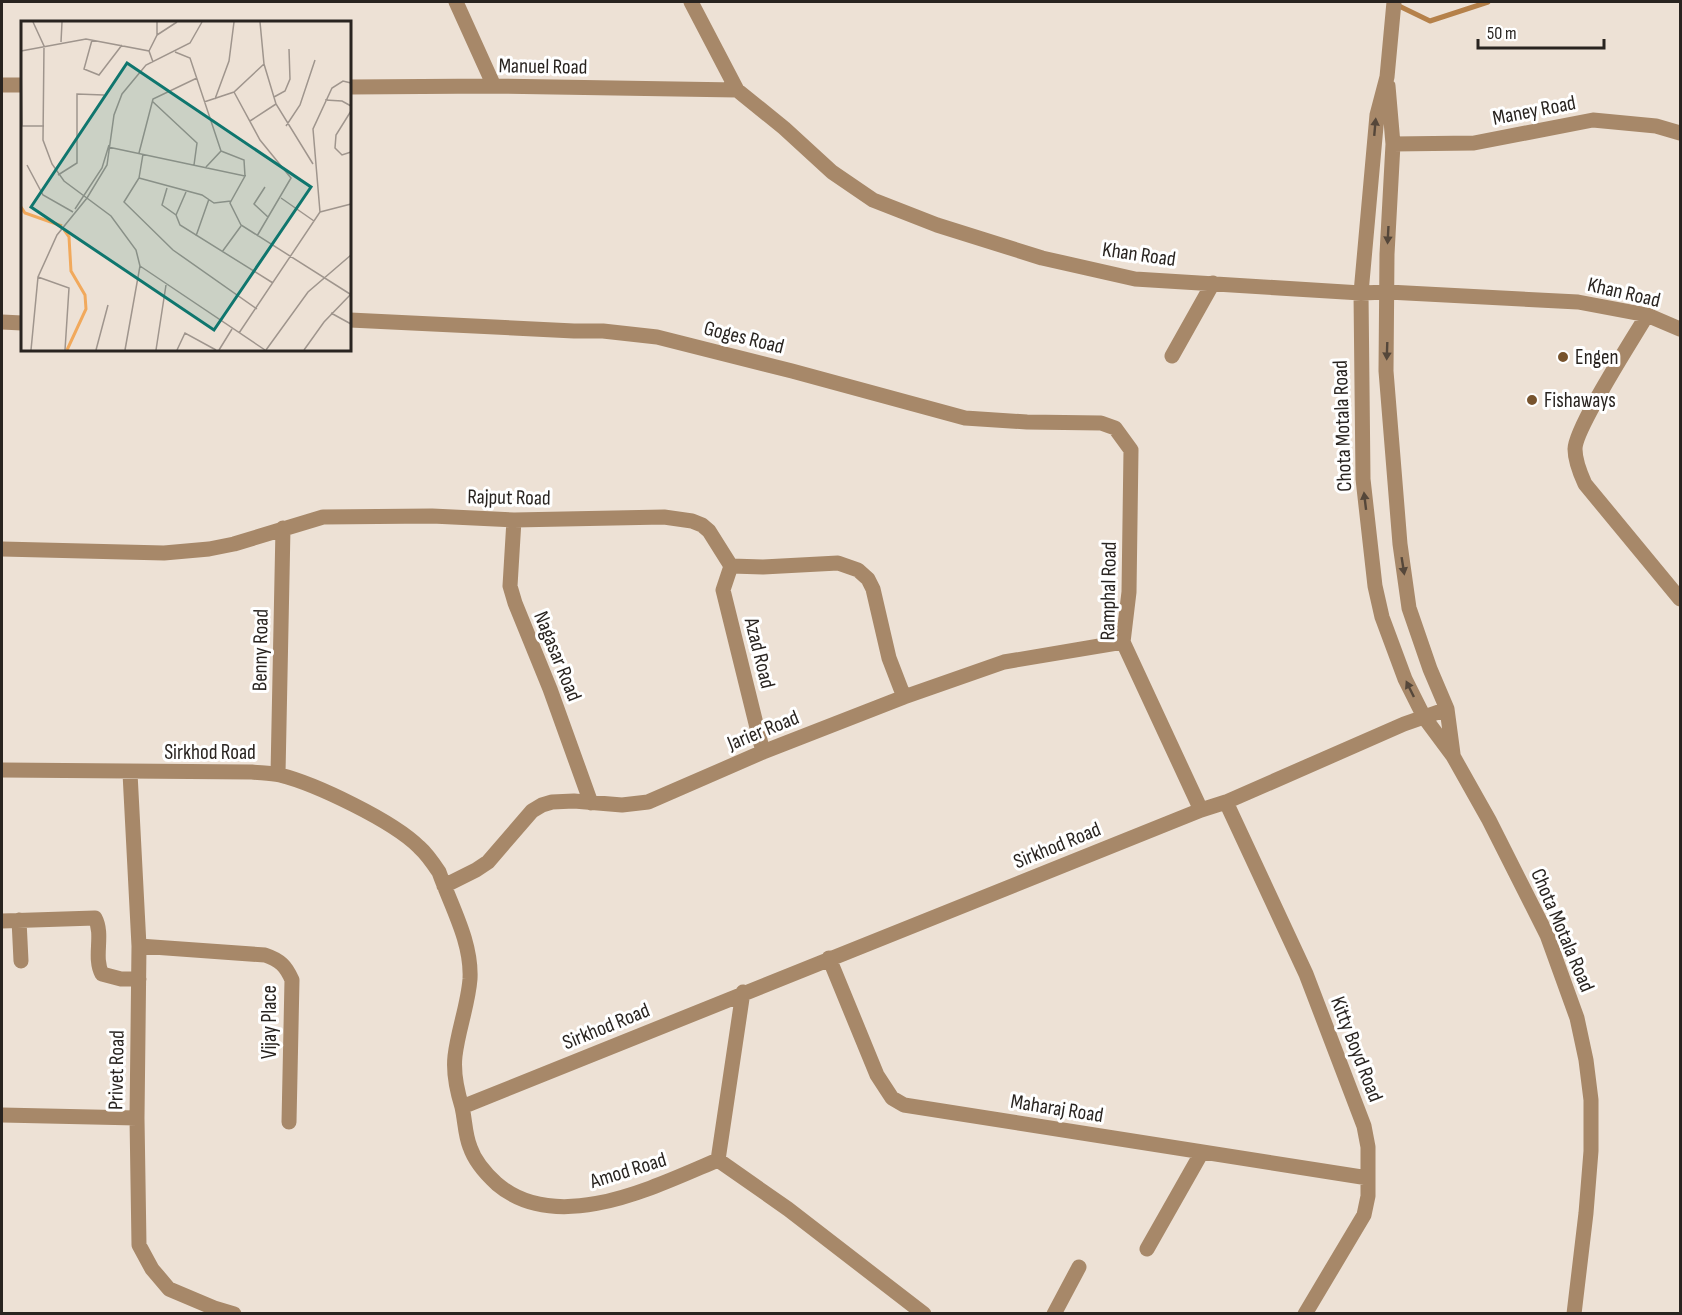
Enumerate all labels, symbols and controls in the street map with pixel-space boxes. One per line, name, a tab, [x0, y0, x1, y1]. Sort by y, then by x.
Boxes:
scale bar	[1478, 12, 1604, 50]
inset map	[21, 21, 351, 351]
text: 50 m	[1487, 23, 1517, 44]
street label: Manuel Road	[498, 53, 588, 80]
street label: Maney Road	[1490, 90, 1578, 131]
one-way arrow	[1370, 118, 1380, 137]
one-way arrow	[1383, 225, 1392, 244]
street label: Khan Road	[1101, 237, 1177, 272]
street label: Khan Road	[1585, 272, 1663, 313]
street label: Goges Road	[701, 315, 787, 360]
one-way arrow	[1382, 341, 1391, 360]
place label: Engen	[1575, 345, 1618, 370]
marker: Engen	[1556, 350, 1570, 364]
street label: Chota Motala Road	[1328, 360, 1357, 492]
place label: Fishaways	[1544, 388, 1616, 413]
marker: Fishaways	[1525, 393, 1539, 407]
street label: Rajput Road	[467, 484, 551, 511]
one-way arrow	[1360, 492, 1370, 511]
street label: Ramphal Road	[1095, 541, 1122, 641]
one-way arrow	[1399, 556, 1408, 575]
street label: Nagasar Road	[528, 608, 587, 705]
street label: Benny Road	[247, 609, 274, 691]
street label: Azad Road	[738, 614, 780, 691]
one-way arrow	[1406, 681, 1415, 698]
street label: Jarier Road	[723, 705, 803, 756]
street label: Sirkhod Road	[164, 740, 256, 765]
street label: Sirkhod Road	[1010, 817, 1104, 874]
street label: Chota Motala Road	[1525, 865, 1600, 996]
street label: Vijay Place	[257, 985, 282, 1059]
street label: Kitty Boyd Road	[1325, 993, 1388, 1105]
street label: Sirkhod Road	[559, 998, 653, 1055]
street label: Privet Road	[103, 1030, 130, 1110]
street label: Maharaj Road	[1009, 1089, 1105, 1128]
street label: Amod Road	[586, 1147, 669, 1194]

